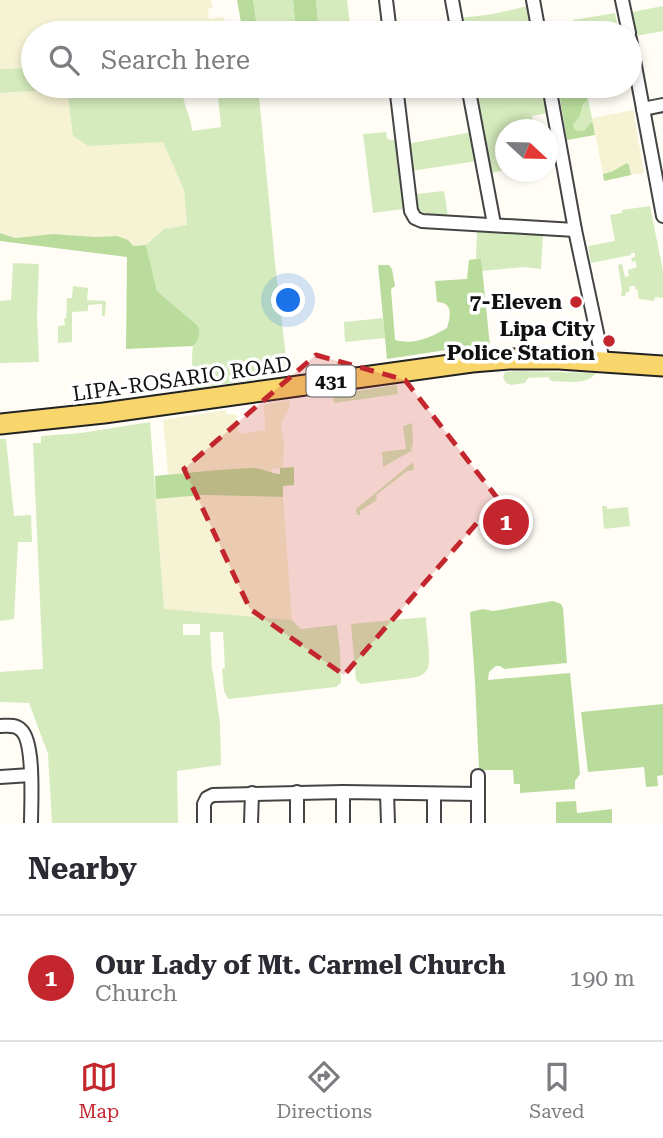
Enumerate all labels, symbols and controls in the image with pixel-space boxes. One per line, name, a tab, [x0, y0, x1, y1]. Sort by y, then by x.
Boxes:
search box	[21, 21, 642, 98]
icon: search	[45, 41, 83, 79]
text: Search here	[101, 45, 250, 75]
north arrow	[495, 119, 558, 182]
your location	[271, 283, 305, 317]
place label: 7-Eleven	[470, 290, 562, 314]
marker: 7-Eleven	[568, 294, 584, 310]
place label: Lipa City Police Station	[447, 317, 595, 365]
marker: Lipa City Police Station	[601, 333, 617, 349]
street label: LIPA-ROSARIO ROAD	[71, 352, 293, 406]
road number: 431	[306, 366, 356, 396]
pin: 1	[483, 496, 529, 548]
text: Nearby	[28, 851, 137, 886]
text: Our Lady of Mt. Carmel Church	[95, 950, 506, 980]
text: 1	[45, 965, 57, 992]
text: 190 m	[570, 965, 635, 992]
text: Church	[95, 980, 177, 1007]
tab: Map	[79, 1058, 119, 1123]
tab: Directions	[276, 1058, 372, 1123]
tab: Saved	[529, 1058, 584, 1123]

